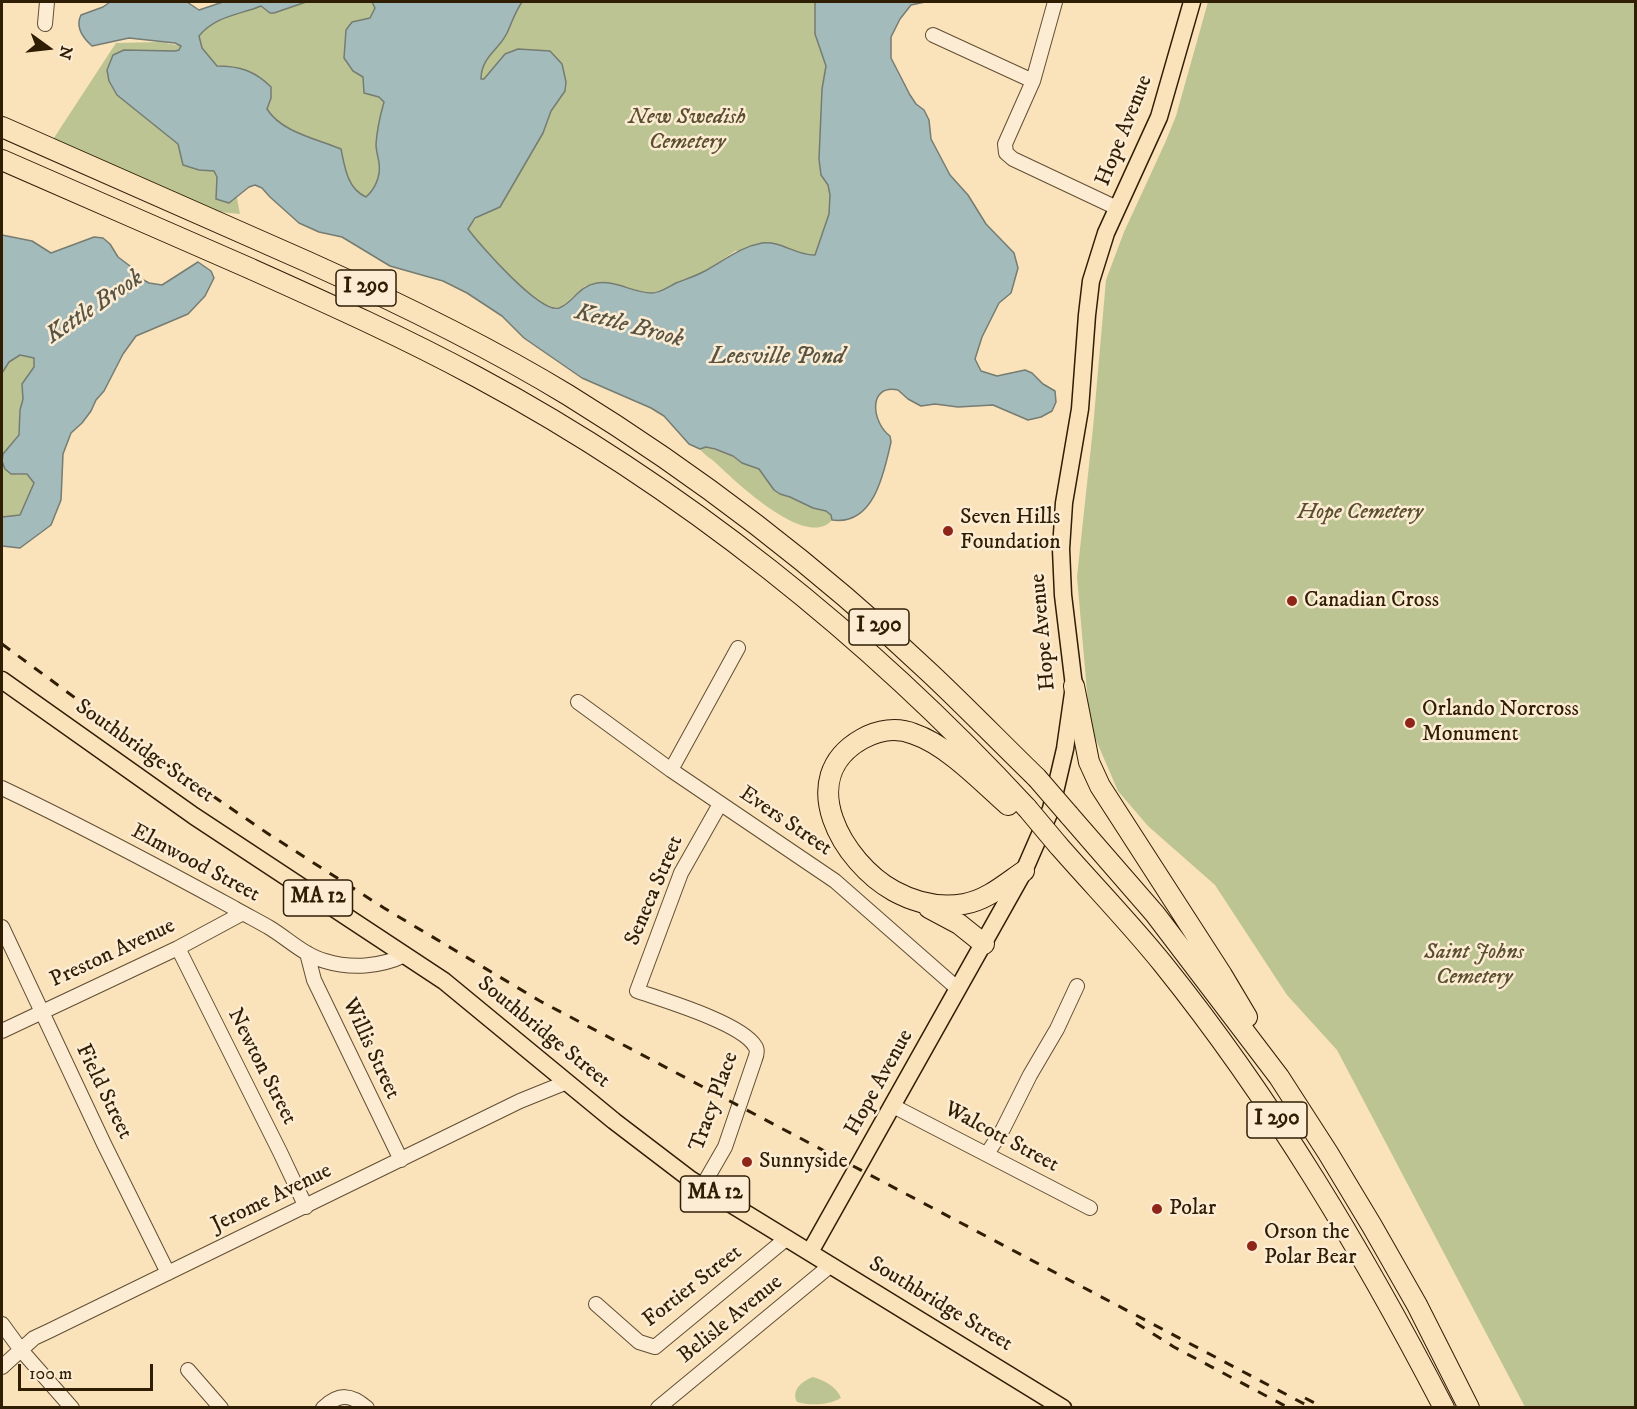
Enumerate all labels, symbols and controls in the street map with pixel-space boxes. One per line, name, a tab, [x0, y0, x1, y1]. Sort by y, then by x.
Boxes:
north arrow	[18, 18, 78, 78]
text: N	[54, 44, 77, 62]
street label: Hope Avenue	[1091, 72, 1159, 190]
park label: New Swedish Cemetery	[628, 105, 746, 156]
water label: Kettle Brook	[41, 265, 149, 351]
road number: I 290	[336, 270, 396, 306]
water label: Kettle Brook	[571, 299, 687, 355]
water label: Leesville Pond	[709, 344, 845, 372]
park label: Hope Cemetery	[1297, 500, 1423, 526]
place label: Seven Hills Foundation	[960, 505, 1061, 556]
marker: Seven Hills Foundation	[941, 524, 955, 538]
street label: Hope Avenue	[1026, 573, 1062, 691]
place label: Canadian Cross	[1304, 588, 1439, 614]
marker: Canadian Cross	[1285, 594, 1299, 608]
road number: I 290	[849, 609, 909, 645]
street label: Southbridge Street	[70, 694, 218, 810]
place label: Orlando Norcross Monument	[1422, 697, 1579, 748]
marker: Orlando Norcross Monument	[1403, 716, 1417, 730]
street label: Evers Street	[734, 781, 836, 863]
street label: Elmwood Street	[126, 819, 264, 909]
street label: Seneca Street	[620, 832, 690, 950]
road number: MA 12	[284, 880, 352, 916]
street label: Preston Avenue	[46, 914, 180, 994]
park label: Saint Johns Cemetery	[1424, 940, 1524, 992]
street label: Southbridge Street	[471, 971, 615, 1095]
street label: Willis Street	[335, 994, 405, 1104]
street label: Newton Street	[220, 1005, 302, 1129]
street label: Hope Avenue	[840, 1025, 920, 1141]
street label: Field Street	[69, 1040, 137, 1144]
street label: Tracy Place	[685, 1049, 745, 1155]
street label: Walcott Street	[939, 1097, 1063, 1179]
road number: I 290	[1247, 1102, 1307, 1138]
place label: Sunnyside	[759, 1149, 848, 1175]
marker: Sunnyside	[740, 1155, 754, 1169]
street label: Jerome Avenue	[208, 1159, 336, 1239]
road number: MA 12	[680, 1176, 750, 1212]
place label: Polar	[1169, 1196, 1216, 1222]
marker: Polar	[1150, 1202, 1164, 1216]
place label: Orson the Polar Bear	[1264, 1220, 1356, 1272]
marker: Orson the Polar Bear	[1245, 1239, 1259, 1253]
street label: Fortier Street	[638, 1240, 748, 1334]
street label: Southbridge Street	[863, 1252, 1017, 1358]
street label: Belisle Avenue	[674, 1270, 788, 1370]
scale bar	[21, 1352, 156, 1390]
text: 100 m	[29, 1363, 72, 1385]

